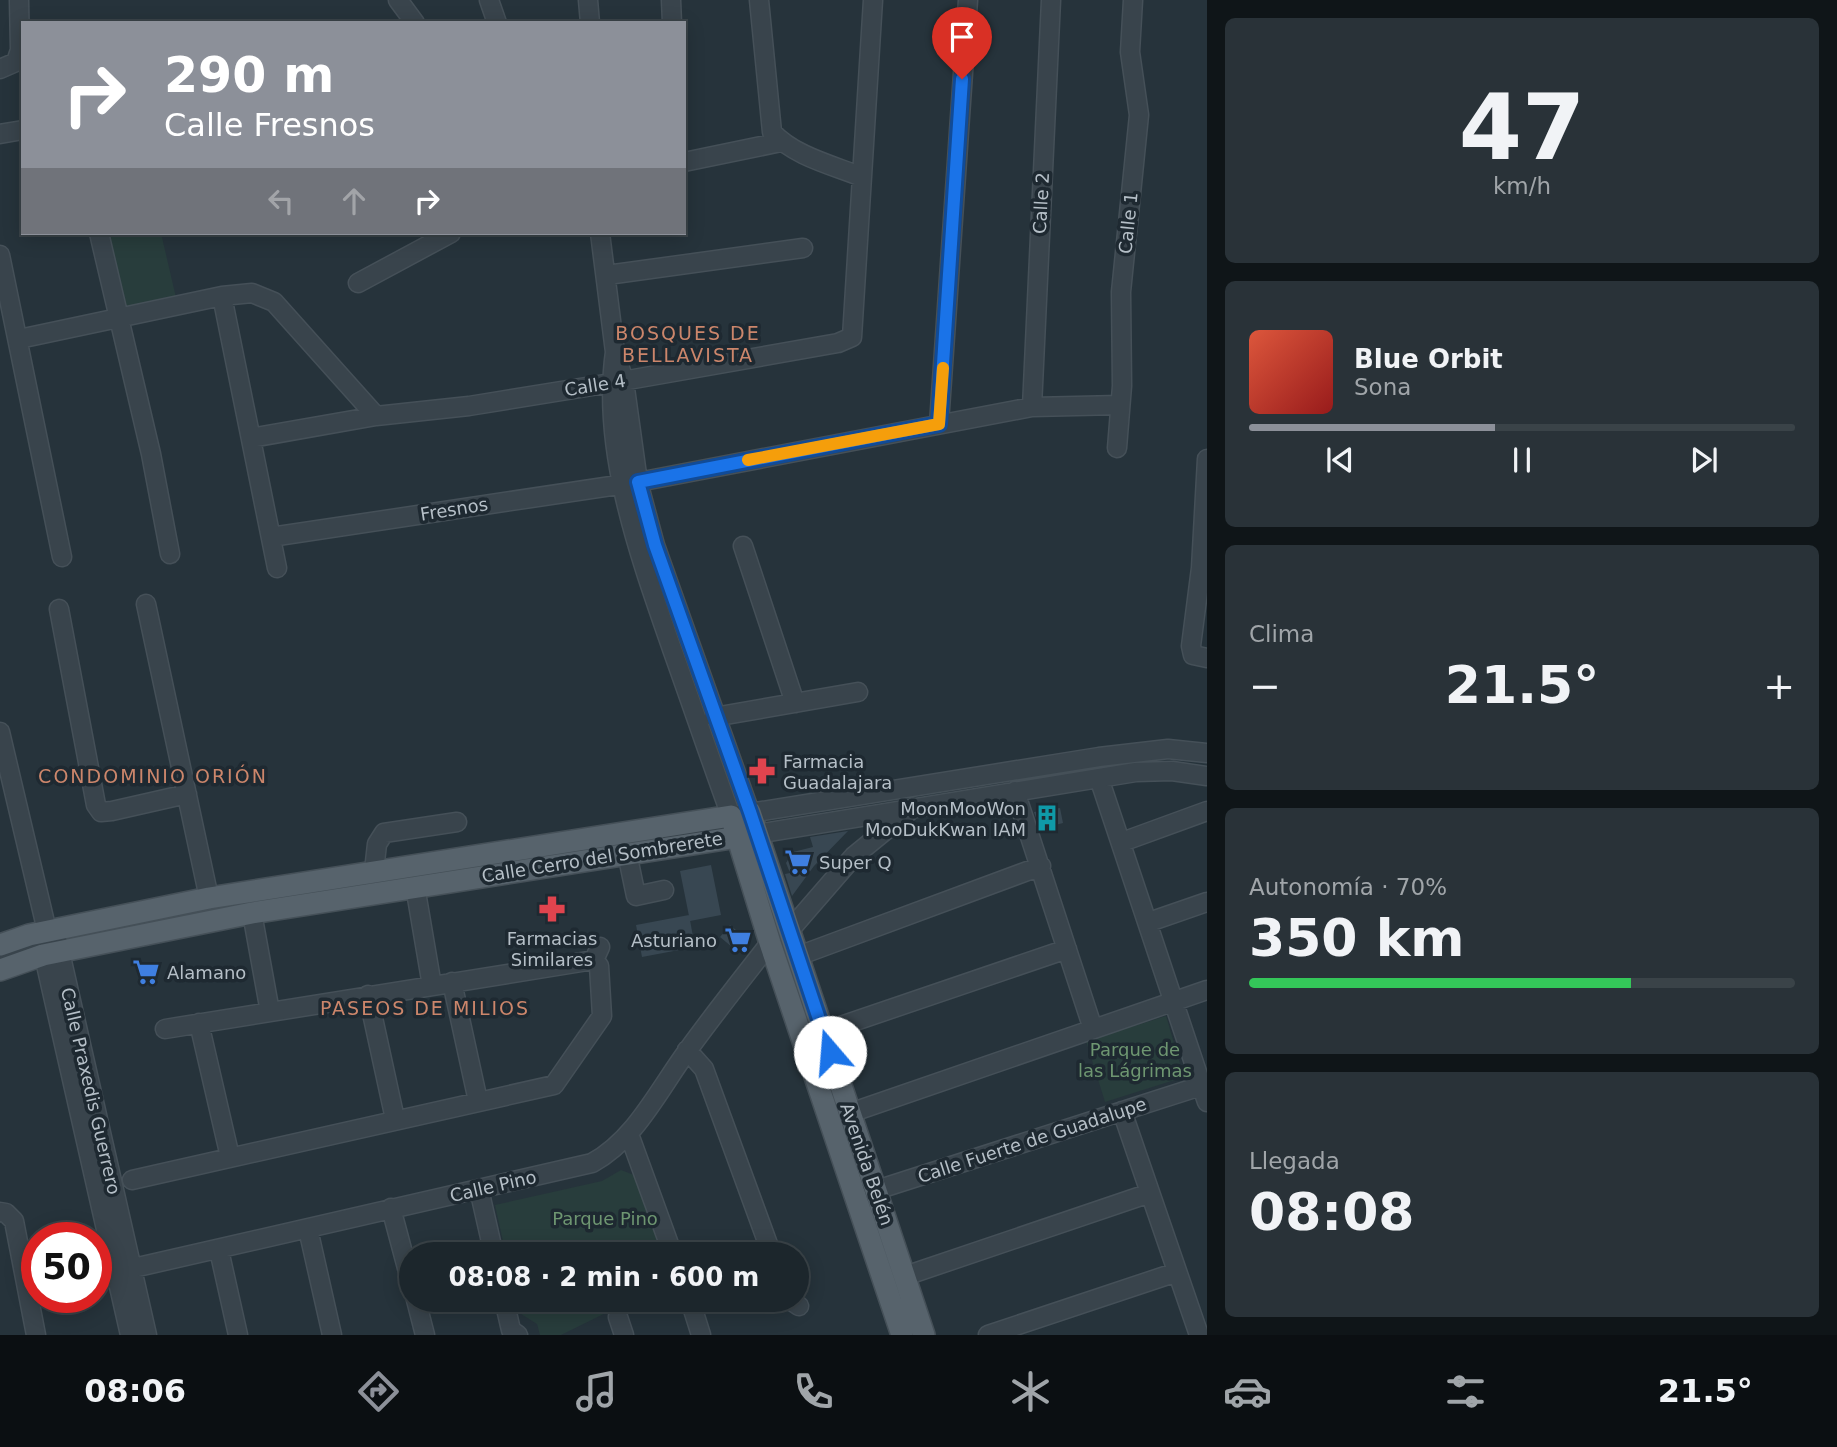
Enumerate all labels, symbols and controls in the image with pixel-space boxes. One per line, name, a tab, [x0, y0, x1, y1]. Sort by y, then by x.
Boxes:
pin	[932, 7, 992, 79]
icon: arrive	[943, 18, 981, 56]
text: 290 m	[164, 47, 334, 104]
icon: right	[49, 49, 140, 140]
text: 47	[1459, 75, 1585, 180]
text: Calle Fresnos	[164, 106, 375, 144]
street label: Calle 2	[1029, 172, 1053, 234]
text: km/h	[1493, 173, 1551, 199]
icon: left	[262, 182, 300, 220]
icon: ahead	[335, 182, 373, 220]
icon: right	[408, 182, 446, 220]
street label: Calle 1	[1114, 191, 1142, 255]
district label: BOSQUES DE BELLAVISTA	[615, 322, 761, 366]
text: Blue Orbit	[1354, 344, 1503, 374]
street label: Calle 4	[563, 370, 627, 400]
text: Sona	[1354, 374, 1411, 400]
icon: previous	[1321, 441, 1359, 479]
icon: pause	[1503, 441, 1541, 479]
icon: next	[1685, 441, 1723, 479]
street label: Fresnos	[419, 493, 489, 525]
text: Clima	[1249, 621, 1314, 647]
text: 21.5°	[1445, 655, 1599, 715]
text: −	[1249, 664, 1281, 708]
text: +	[1763, 664, 1795, 708]
place label: Farmacia Guadalajara	[783, 751, 892, 793]
pharmacy icon: Farmacia Guadalajara	[747, 756, 777, 786]
district label: CONDOMINIO ORIÓN	[38, 764, 268, 787]
place label: MoonMooWon MooDukKwan IAM	[865, 798, 1026, 840]
building icon: MoonMooWon MooDukKwan IAM	[1032, 803, 1062, 833]
street label: Calle Cerro del Sombrerete	[480, 828, 724, 886]
supermarket icon: Super Q	[783, 847, 813, 877]
place label: Super Q	[819, 852, 892, 873]
text: Autonomía · 70%	[1249, 874, 1447, 900]
pharmacy icon: Farmacias Similares	[537, 894, 567, 924]
text: 350 km	[1249, 908, 1464, 968]
supermarket icon: Asturiano	[723, 925, 753, 955]
place label: Farmacias Similares	[507, 928, 597, 970]
place label: Asturiano	[631, 930, 717, 951]
supermarket icon: Alamano	[131, 957, 161, 987]
place label: Alamano	[167, 962, 246, 983]
street label: Calle Praxedis Guerrero	[57, 986, 125, 1196]
district label: PASEOS DE MILIOS	[320, 997, 530, 1019]
position arrow	[793, 1015, 867, 1089]
park label: Parque de las Lágrimas	[1078, 1039, 1192, 1081]
street label: Calle Fuerte de Guadalupe	[915, 1093, 1149, 1187]
street label: Avenida Belén	[836, 1100, 898, 1228]
text: Llegada	[1249, 1148, 1340, 1174]
street label: Calle Pino	[448, 1166, 538, 1206]
text: 08:08	[1249, 1182, 1415, 1242]
park label: Parque Pino	[552, 1208, 658, 1229]
speed limit sign: 50	[21, 1222, 112, 1313]
text: 08:08 · 2 min · 600 m	[449, 1262, 759, 1292]
icon: directions	[354, 1367, 403, 1416]
icon: music	[572, 1367, 621, 1416]
icon: phone	[789, 1367, 838, 1416]
icon: climate	[1006, 1367, 1055, 1416]
icon: car	[1223, 1367, 1272, 1416]
icon: filters	[1441, 1367, 1490, 1416]
text: 08:06	[84, 1372, 186, 1410]
text: 21.5°	[1658, 1372, 1753, 1410]

